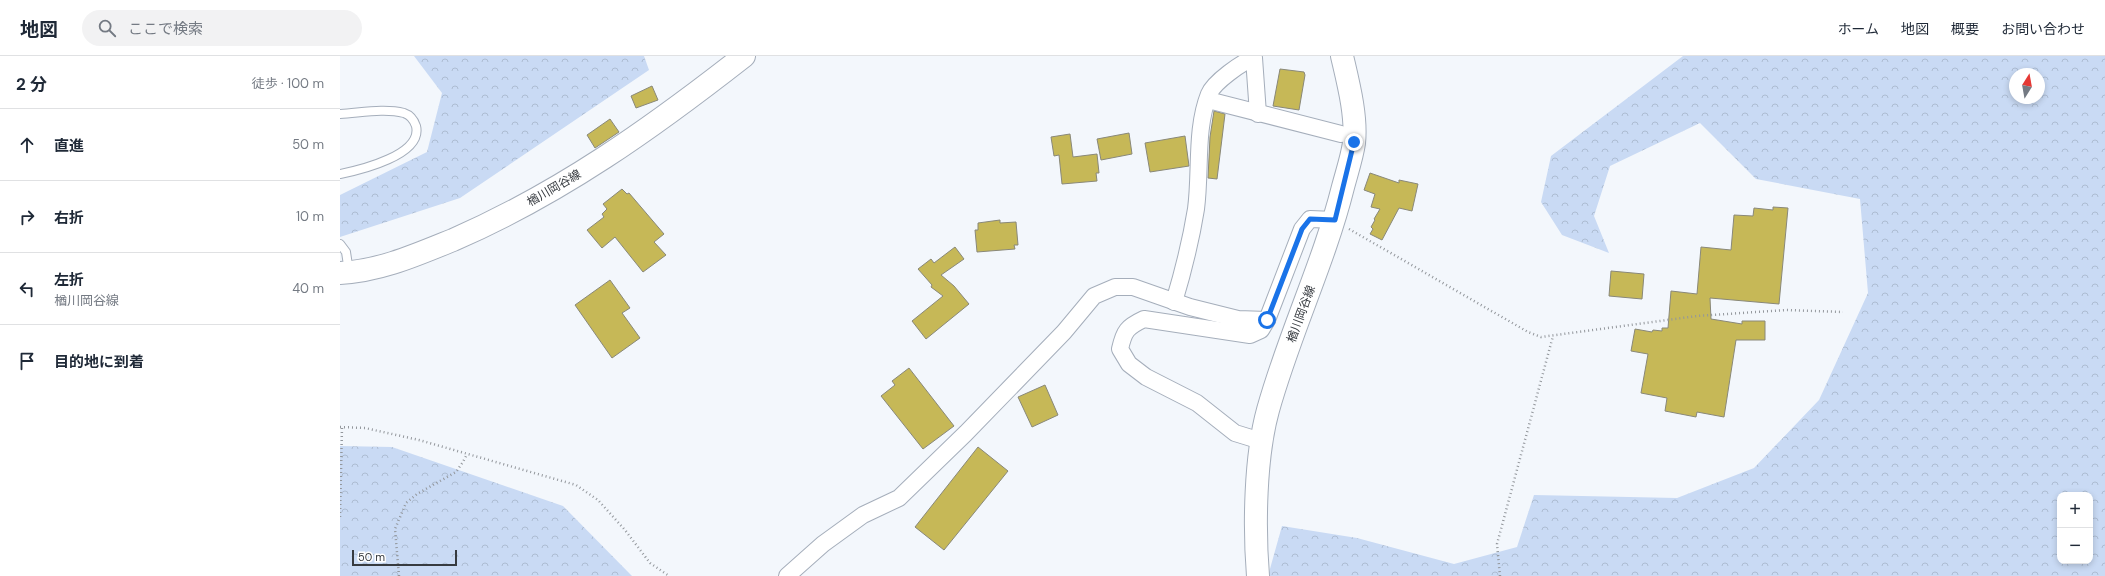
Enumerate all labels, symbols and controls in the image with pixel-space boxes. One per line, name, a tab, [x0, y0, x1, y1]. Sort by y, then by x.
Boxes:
search box	[82, 10, 362, 46]
text: 地図	[20, 17, 58, 42]
icon: search	[96, 17, 118, 39]
text: ここで検索	[128, 19, 203, 39]
text: ホーム	[1837, 20, 1879, 38]
text: 地図	[1901, 20, 1929, 38]
text: 概要	[1951, 20, 1979, 38]
text: お問い合わせ	[2001, 20, 2085, 38]
north arrow	[2009, 68, 2045, 104]
text: 2 分	[16, 73, 47, 95]
text: 徒歩 · 100 m	[252, 75, 324, 92]
route end	[1345, 133, 1363, 151]
icon: ahead	[16, 134, 38, 156]
text: 直進	[54, 136, 84, 156]
text: 50 m	[292, 136, 324, 153]
street label: 楢川岡谷線	[524, 166, 584, 210]
icon: right	[16, 206, 38, 228]
text: 右折	[54, 208, 84, 228]
text: 10 m	[296, 208, 324, 225]
text: 左折	[54, 270, 84, 290]
icon: left	[16, 278, 38, 300]
text: 40 m	[292, 280, 324, 297]
street label: 楢川岡谷線	[1283, 283, 1319, 345]
text: 楢川岡谷線	[54, 292, 119, 309]
route start	[1258, 311, 1276, 329]
icon: arrive	[16, 350, 38, 372]
text: 目的地に到着	[54, 352, 144, 372]
map controls	[2057, 492, 2093, 564]
button: +	[2057, 492, 2093, 528]
button: −	[2057, 528, 2093, 564]
scale bar	[352, 548, 457, 567]
text: 50 m	[358, 550, 385, 564]

